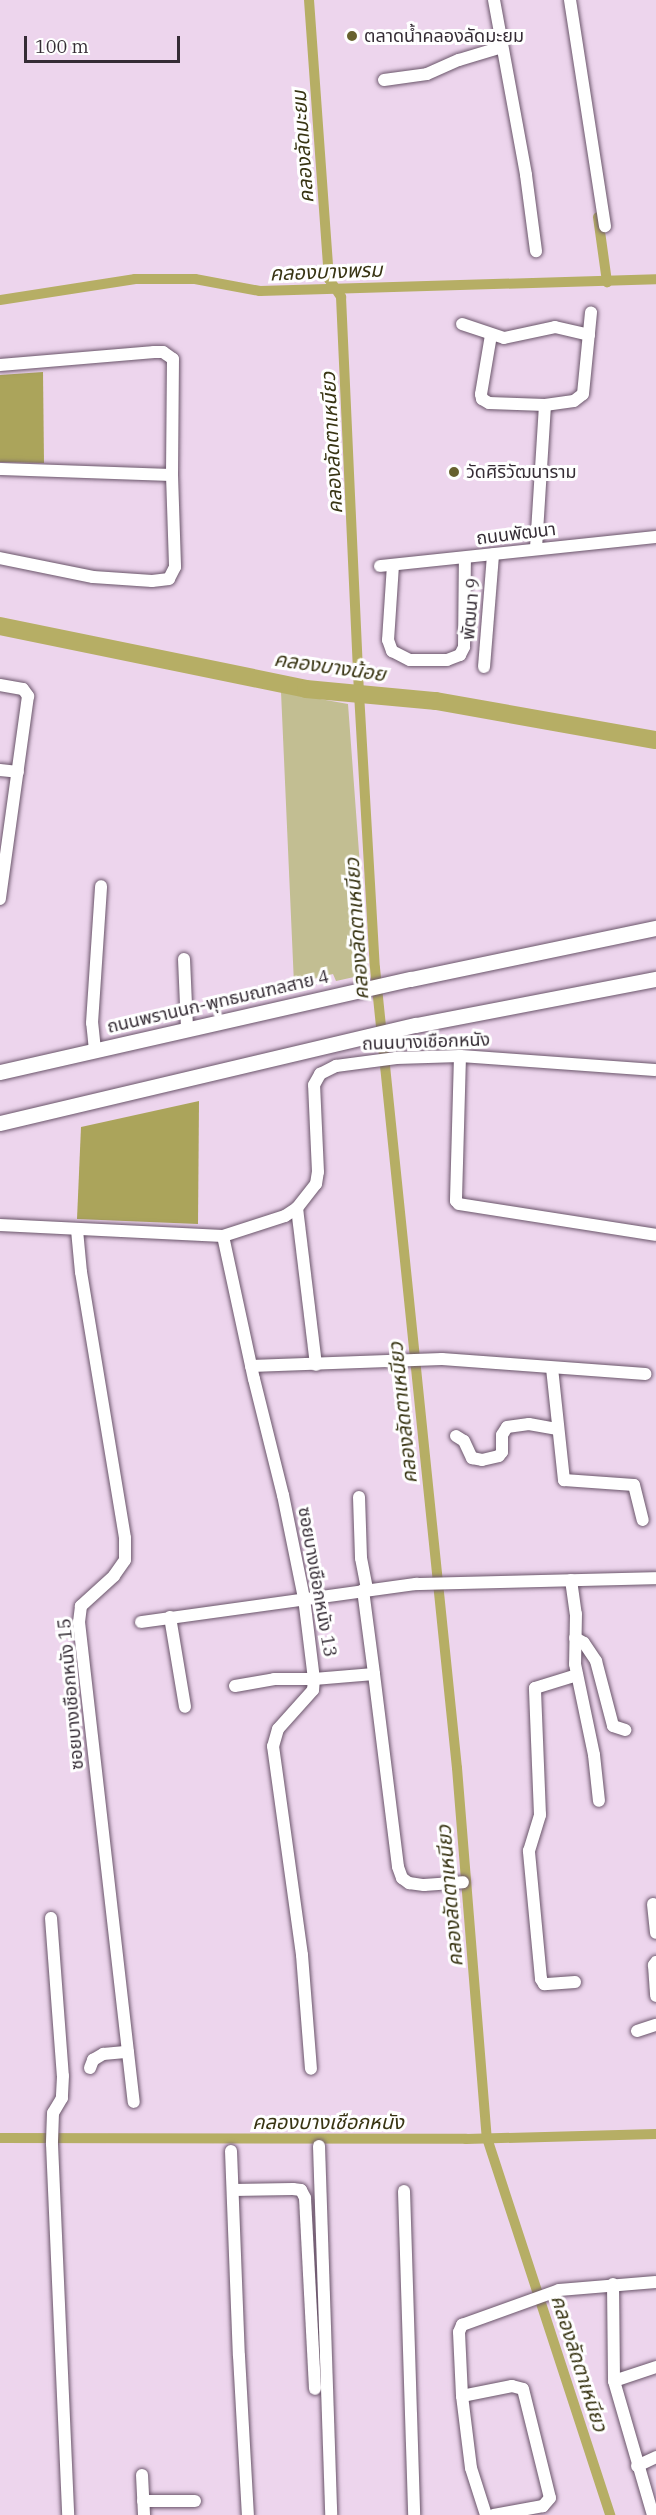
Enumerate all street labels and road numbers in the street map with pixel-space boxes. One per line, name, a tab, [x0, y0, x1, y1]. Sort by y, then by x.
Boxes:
street label: ถนนพัฒนา	[475, 518, 557, 550]
street label: พัฒนา 9	[458, 577, 484, 641]
street label: ถนนพรานนก-พุทธมณฑลสาย 4	[105, 966, 331, 1038]
street label: ถนนบางเชือกหนัง	[362, 1029, 490, 1055]
street label: ซอยบางเชือกหนัง 13	[293, 1505, 341, 1659]
street label: ซอยบางเชือกหนัง 15	[54, 1617, 88, 1771]

